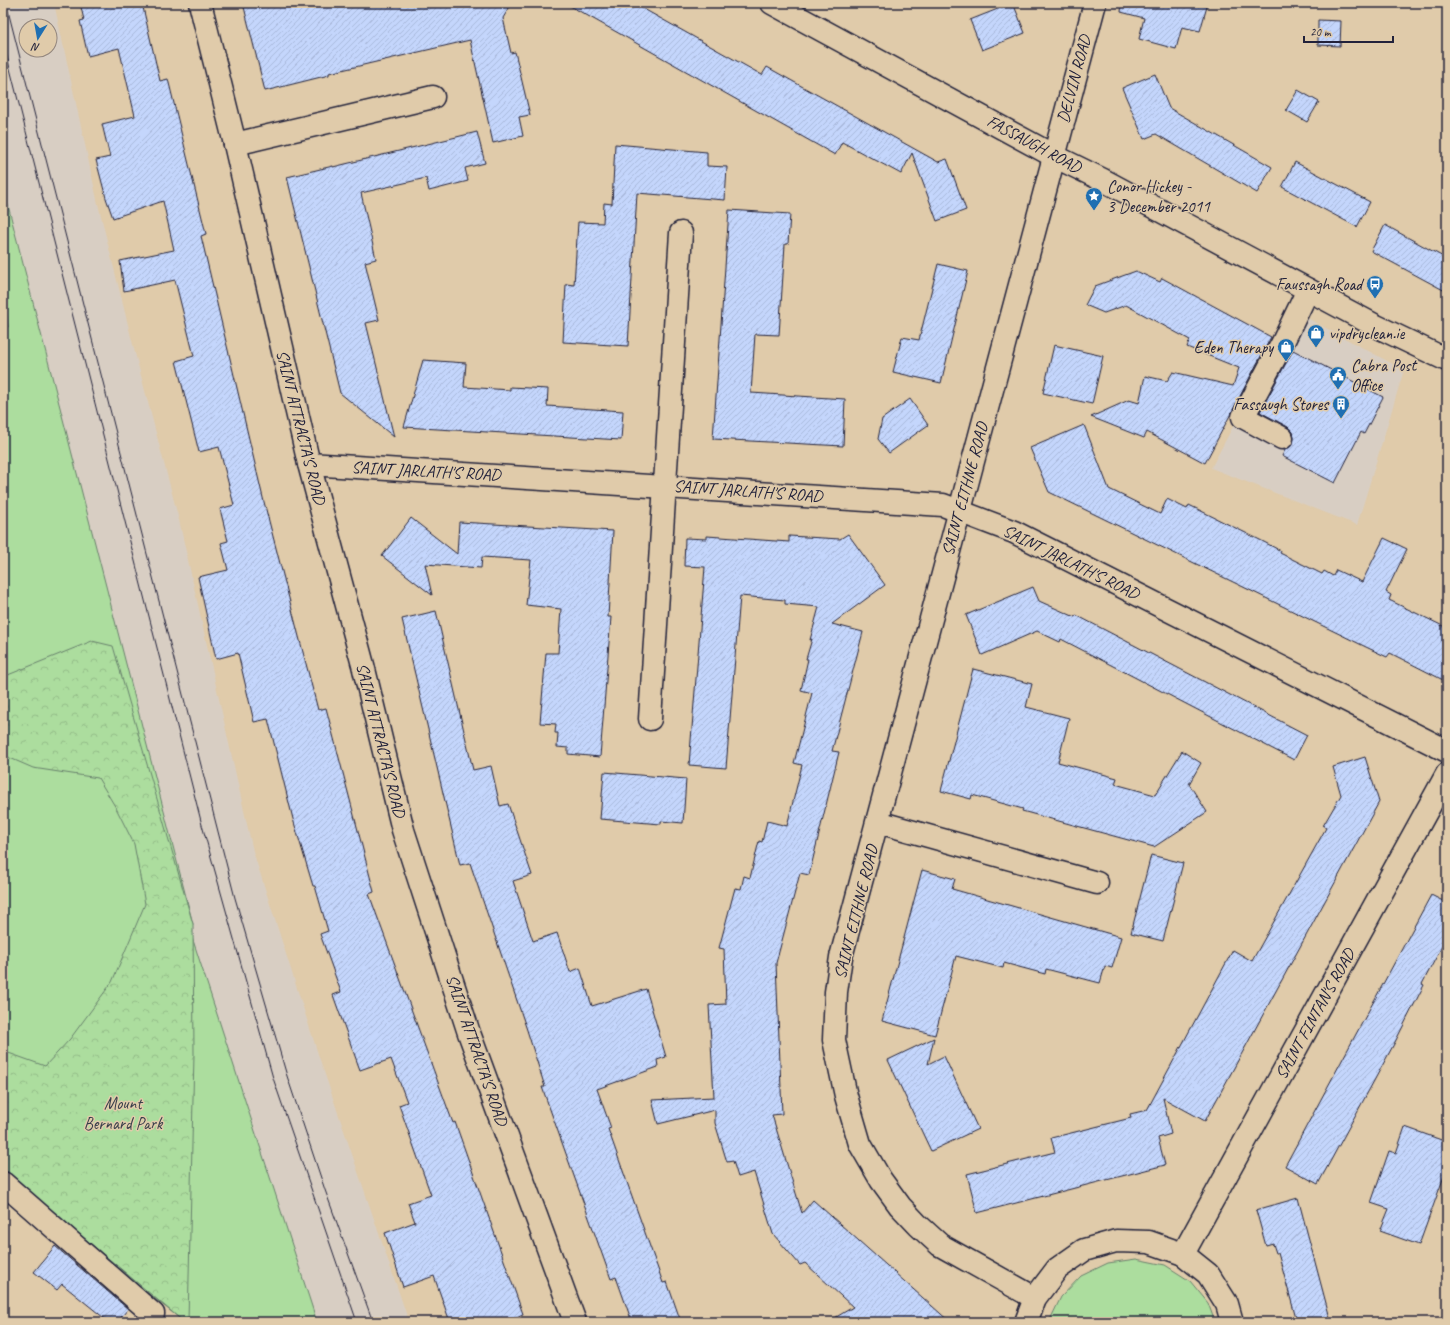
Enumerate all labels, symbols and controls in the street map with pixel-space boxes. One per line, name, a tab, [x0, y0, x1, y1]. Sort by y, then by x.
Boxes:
north arrow	[18, 18, 58, 58]
scale bar	[1304, 18, 1393, 44]
text: 20 m	[1310, 24, 1332, 40]
street label: DELVIN ROAD	[1052, 31, 1096, 125]
text: N	[29, 40, 41, 55]
street label: FASSAUGH ROAD	[983, 110, 1087, 179]
place label: Conor Hickey - 3 December 2011	[1107, 176, 1211, 217]
place icon: Conor Hickey - 3 December 2011	[1084, 186, 1104, 211]
place label: Faussagh Road	[1276, 274, 1365, 295]
bus stop icon: Faussagh Road	[1365, 274, 1385, 299]
shop icon: vipdryclean.ie	[1306, 323, 1326, 348]
place label: vipdryclean.ie	[1329, 323, 1406, 344]
place label: Eden Therapy	[1194, 337, 1274, 358]
shop icon: Eden Therapy	[1276, 337, 1296, 362]
street label: SAINT ATTRACTA'S ROAD	[272, 348, 331, 508]
place label: Cabra Post Office	[1351, 355, 1418, 396]
public building icon: Cabra Post Office	[1328, 365, 1348, 390]
place label: Fassaugh Stores	[1233, 394, 1330, 415]
building icon: Fassaugh Stores	[1331, 394, 1351, 419]
street label: SAINT EITHNE ROAD	[937, 419, 993, 558]
street label: SAINT JARLATH'S ROAD	[351, 457, 503, 485]
street label: SAINT JARLATH'S ROAD	[673, 475, 825, 507]
street label: SAINT JARLATH'S ROAD	[999, 520, 1144, 605]
street label: SAINT ATTRACTA'S ROAD	[352, 661, 411, 821]
street label: SAINT EITHNE ROAD	[829, 842, 883, 981]
street label: SAINT FINTAN'S ROAD	[1271, 943, 1361, 1083]
street label: SAINT ATTRACTA'S ROAD	[441, 972, 513, 1130]
park label: Mount Bernard Park	[84, 1093, 164, 1134]

